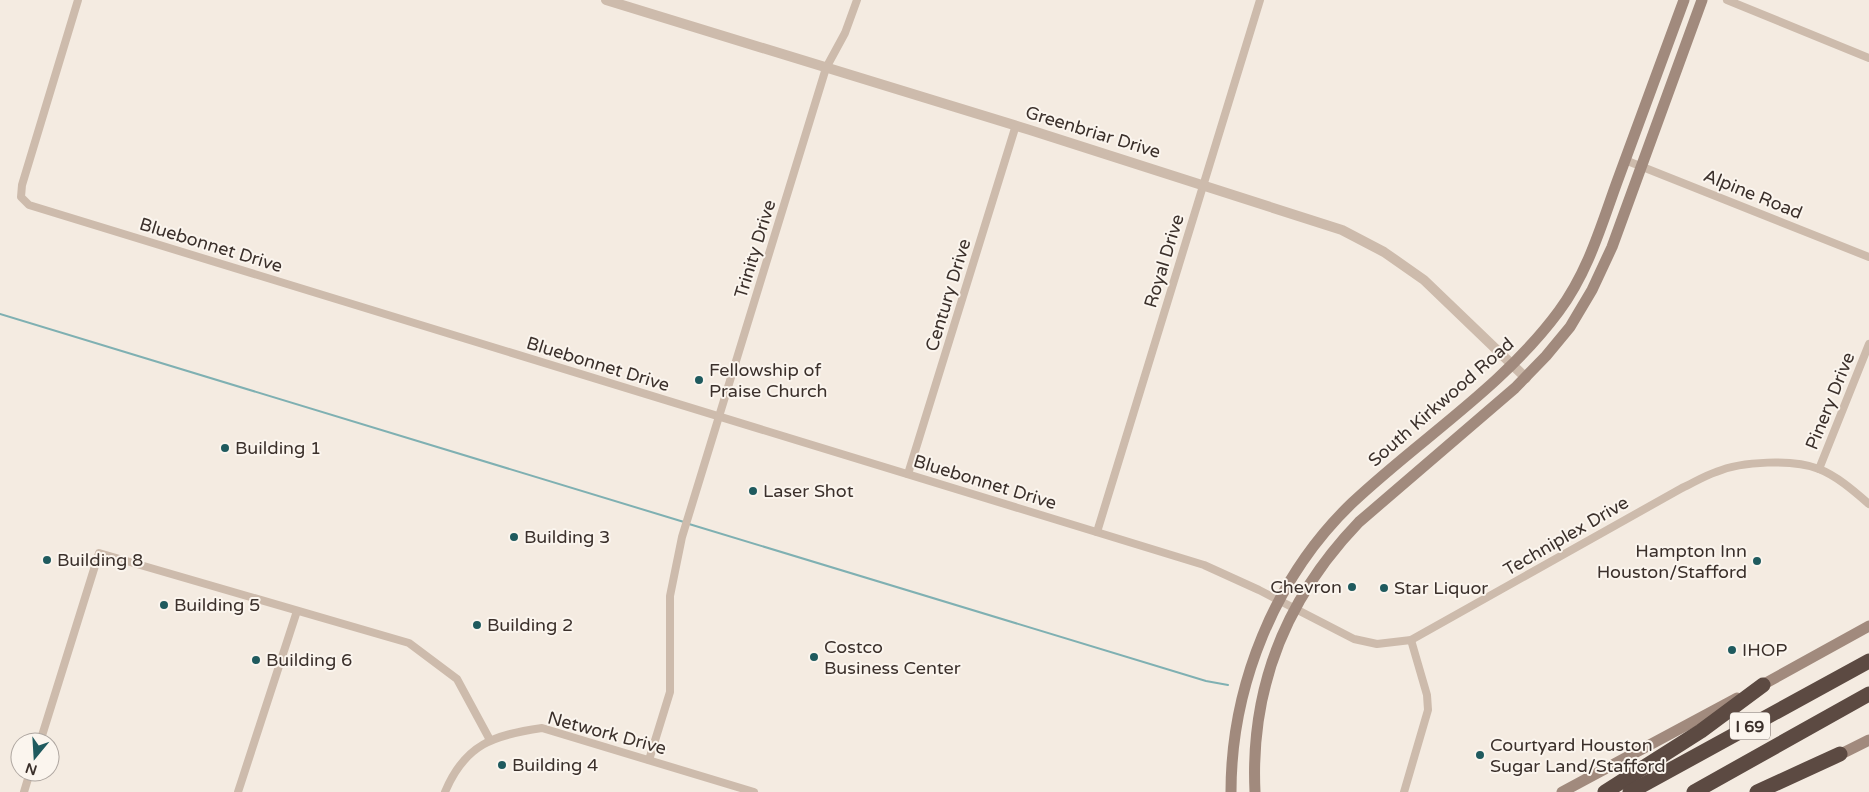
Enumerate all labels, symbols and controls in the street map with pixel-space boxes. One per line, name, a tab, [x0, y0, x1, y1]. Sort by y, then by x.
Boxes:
street label: Greenbriar Drive	[1023, 101, 1163, 163]
street label: Alpine Road	[1700, 164, 1806, 224]
street label: Trinity Drive	[730, 197, 780, 301]
street label: Royal Drive	[1139, 211, 1189, 311]
street label: Bluebonnet Drive	[137, 213, 285, 277]
street label: Century Drive	[920, 236, 976, 354]
street label: Bluebonnet Drive	[524, 332, 672, 396]
street label: South Kirkwood Road	[1364, 333, 1518, 471]
street label: Pinery Drive	[1800, 349, 1860, 453]
place label: Fellowship of Praise Church	[709, 359, 828, 402]
marker: Fellowship of Praise Church	[693, 374, 705, 386]
place label: Building 1	[235, 437, 321, 459]
marker: Building 1	[219, 442, 231, 454]
street label: Bluebonnet Drive	[911, 450, 1059, 514]
place label: Laser Shot	[763, 480, 854, 502]
marker: Laser Shot	[747, 485, 759, 497]
street label: Techniplex Drive	[1500, 491, 1632, 581]
place label: Building 3	[524, 526, 610, 548]
marker: Building 3	[508, 531, 520, 543]
place label: Hampton Inn Houston/Stafford	[1597, 540, 1747, 583]
place label: Building 8	[57, 549, 143, 571]
marker: Building 8	[41, 554, 53, 566]
marker: Hampton Inn Houston/Stafford	[1751, 555, 1763, 567]
place label: Chevron	[1270, 576, 1342, 598]
place label: Star Liquor	[1394, 577, 1488, 599]
marker: Chevron	[1346, 581, 1358, 593]
marker: Star Liquor	[1378, 582, 1390, 594]
place label: Building 5	[174, 594, 260, 616]
marker: Building 5	[158, 599, 170, 611]
place label: Building 2	[487, 614, 573, 636]
marker: Building 2	[471, 619, 483, 631]
place label: Costco Business Center	[824, 636, 961, 679]
place label: IHOP	[1742, 639, 1787, 661]
marker: IHOP	[1726, 644, 1738, 656]
place label: Building 6	[266, 649, 352, 671]
marker: Costco Business Center	[808, 651, 820, 663]
marker: Building 6	[250, 654, 262, 666]
street label: Network Drive	[545, 707, 669, 759]
road number: I 69	[1730, 712, 1770, 739]
north arrow	[10, 732, 60, 782]
place label: Courtyard Houston Sugar Land/Stafford	[1490, 734, 1666, 777]
marker: Courtyard Houston Sugar Land/Stafford	[1474, 749, 1486, 761]
place label: Building 4	[512, 754, 598, 776]
text: N	[23, 759, 39, 779]
marker: Building 4	[496, 759, 508, 771]

